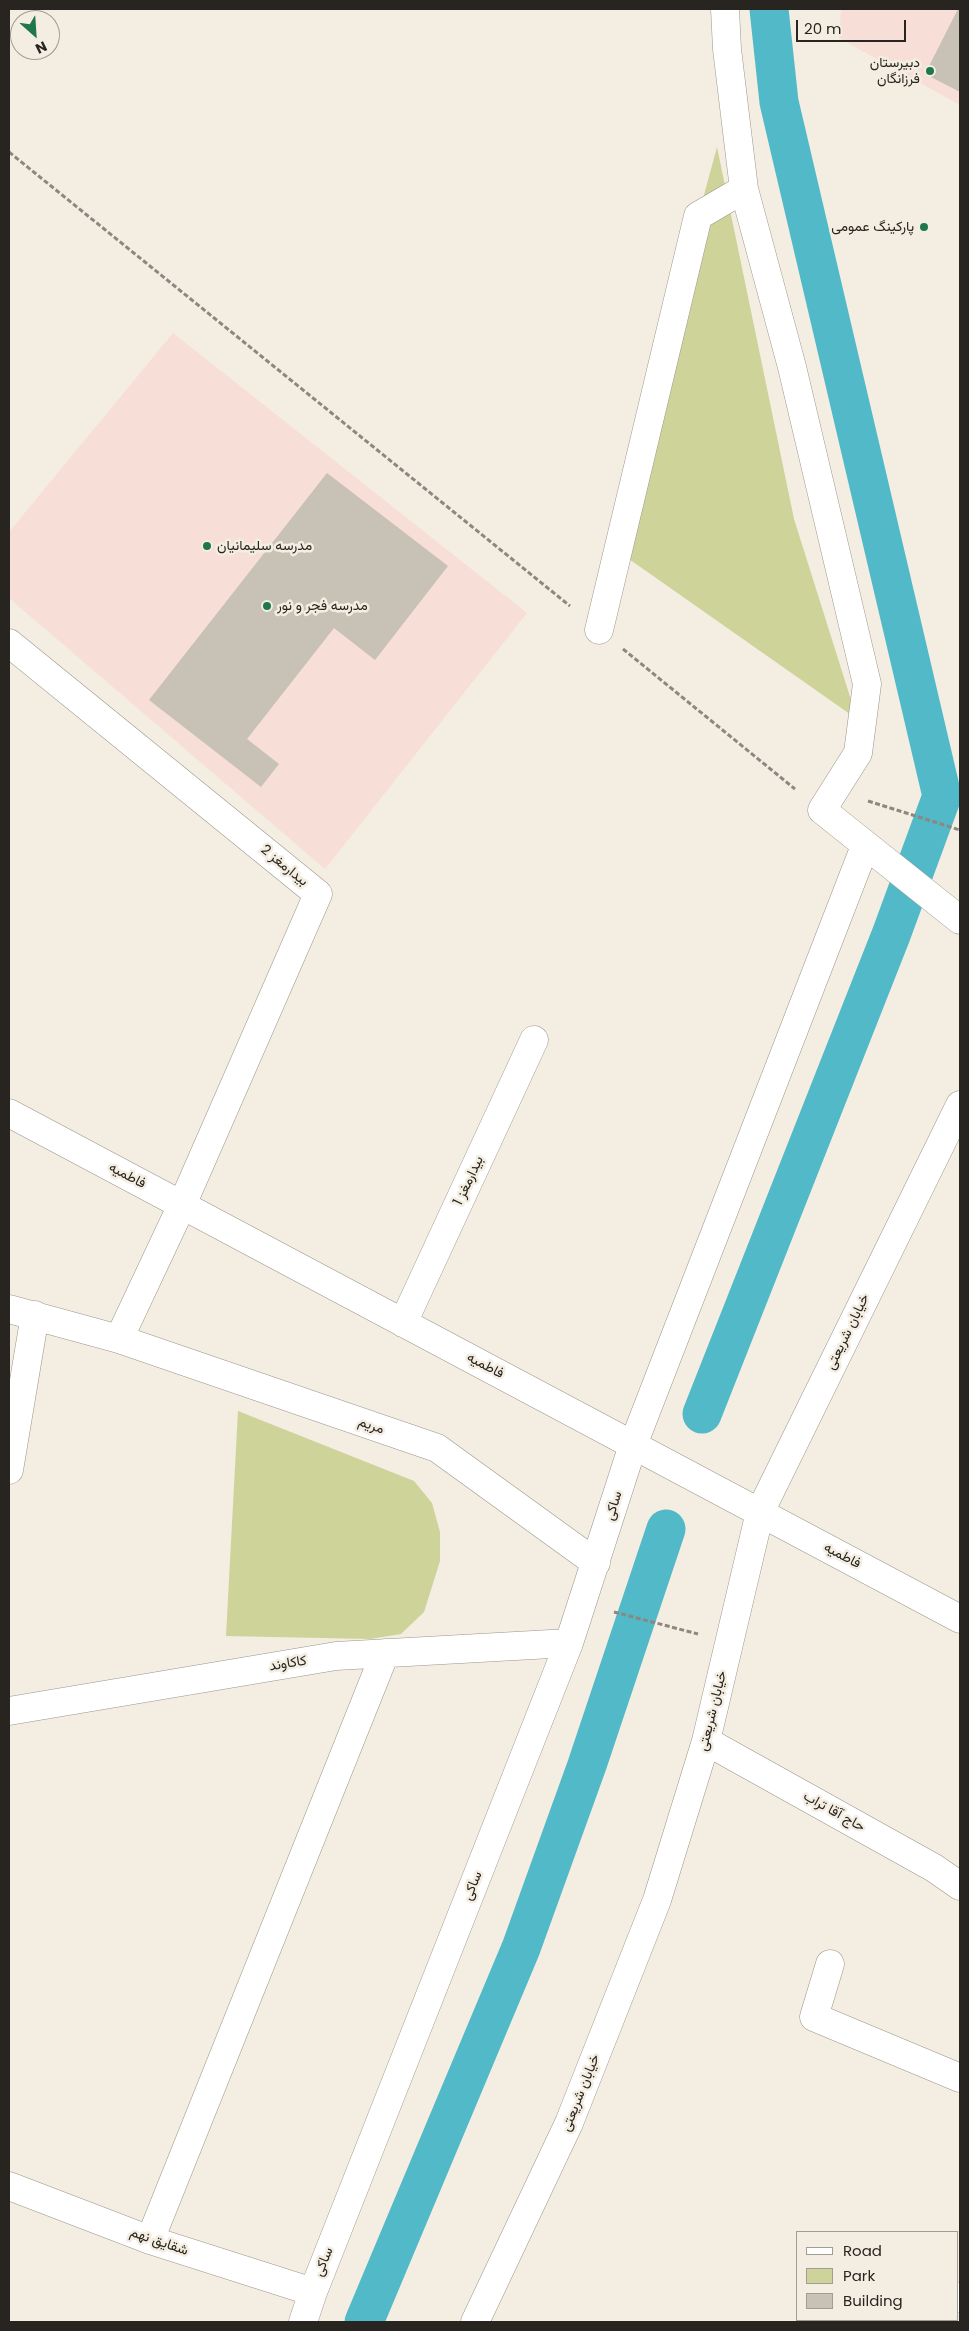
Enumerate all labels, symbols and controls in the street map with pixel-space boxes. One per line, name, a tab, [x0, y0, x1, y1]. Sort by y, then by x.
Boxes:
north arrow	[10, 10, 60, 60]
scale bar	[799, 10, 909, 42]
text: 20 m	[804, 18, 842, 39]
text: N	[32, 36, 50, 59]
place label: دبیرستان فرزانگان	[870, 55, 920, 88]
marker: دبیرستان فرزانگان	[924, 65, 936, 77]
place label: پارکینگ عمومی	[831, 219, 914, 235]
marker: پارکینگ عمومی	[918, 221, 930, 233]
place label: مدرسه سلیمانیان	[217, 538, 312, 554]
marker: مدرسه سلیمانیان	[201, 540, 213, 552]
place label: مدرسه فجر و نور	[277, 598, 368, 614]
marker: مدرسه فجر و نور	[261, 600, 273, 612]
street label: بیدارمغز 2	[257, 842, 311, 890]
street label: بیدارمغز 1	[450, 1154, 488, 1208]
street label: فاطمیه	[106, 1159, 148, 1193]
street label: خیابان شریعتی	[822, 1291, 874, 1373]
street label: فاطمیه	[464, 1349, 506, 1383]
street label: مریم	[356, 1414, 386, 1438]
street label: ساکی	[602, 1489, 626, 1523]
street label: فاطمیه	[821, 1539, 863, 1573]
street label: کاکاوند	[268, 1653, 308, 1675]
street label: خیابان شریعتی	[695, 1669, 731, 1753]
street label: حاج آقا تراب	[800, 1788, 868, 1836]
street label: ساکی	[460, 1869, 486, 1903]
street label: خیابان شریعتی	[558, 2052, 604, 2134]
street label: شقایق نهم	[128, 2224, 190, 2260]
legend	[796, 2231, 959, 2321]
text: Road	[843, 2240, 882, 2261]
street label: ساکی	[311, 2245, 337, 2279]
text: Park	[843, 2265, 875, 2286]
text: Building	[843, 2290, 903, 2311]

